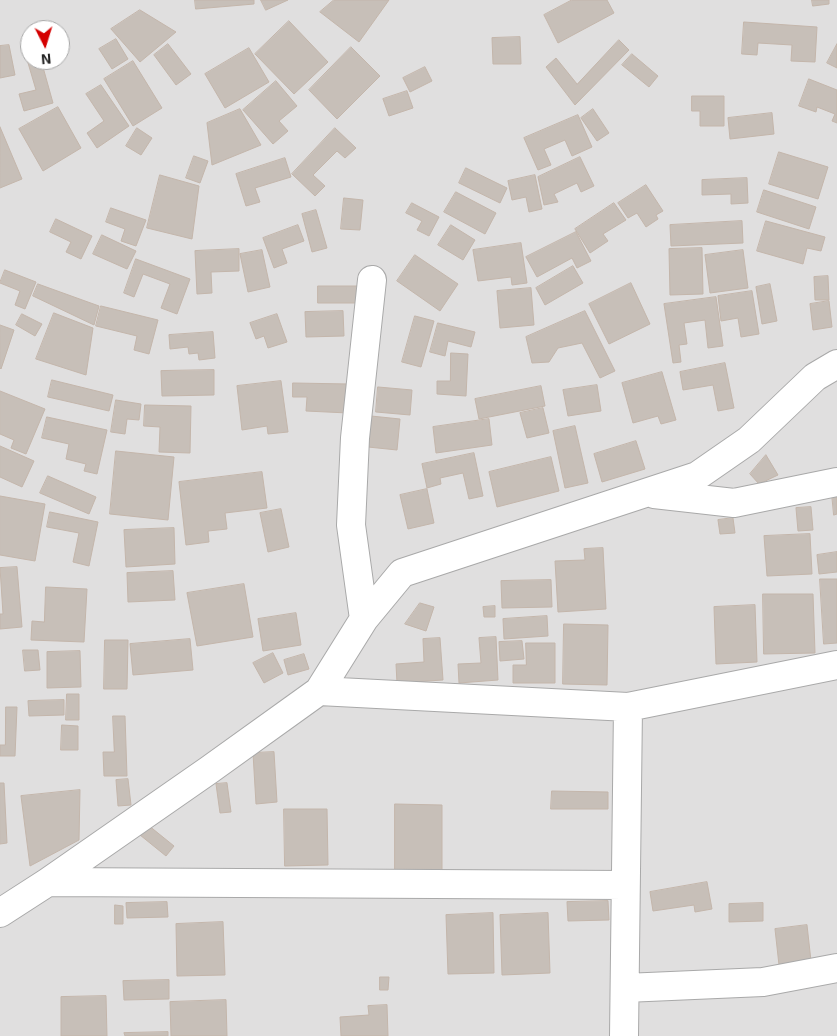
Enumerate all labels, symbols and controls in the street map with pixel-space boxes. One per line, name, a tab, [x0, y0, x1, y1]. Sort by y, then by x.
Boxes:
north arrow	[20, 20, 70, 70]
text: N	[40, 51, 52, 68]

